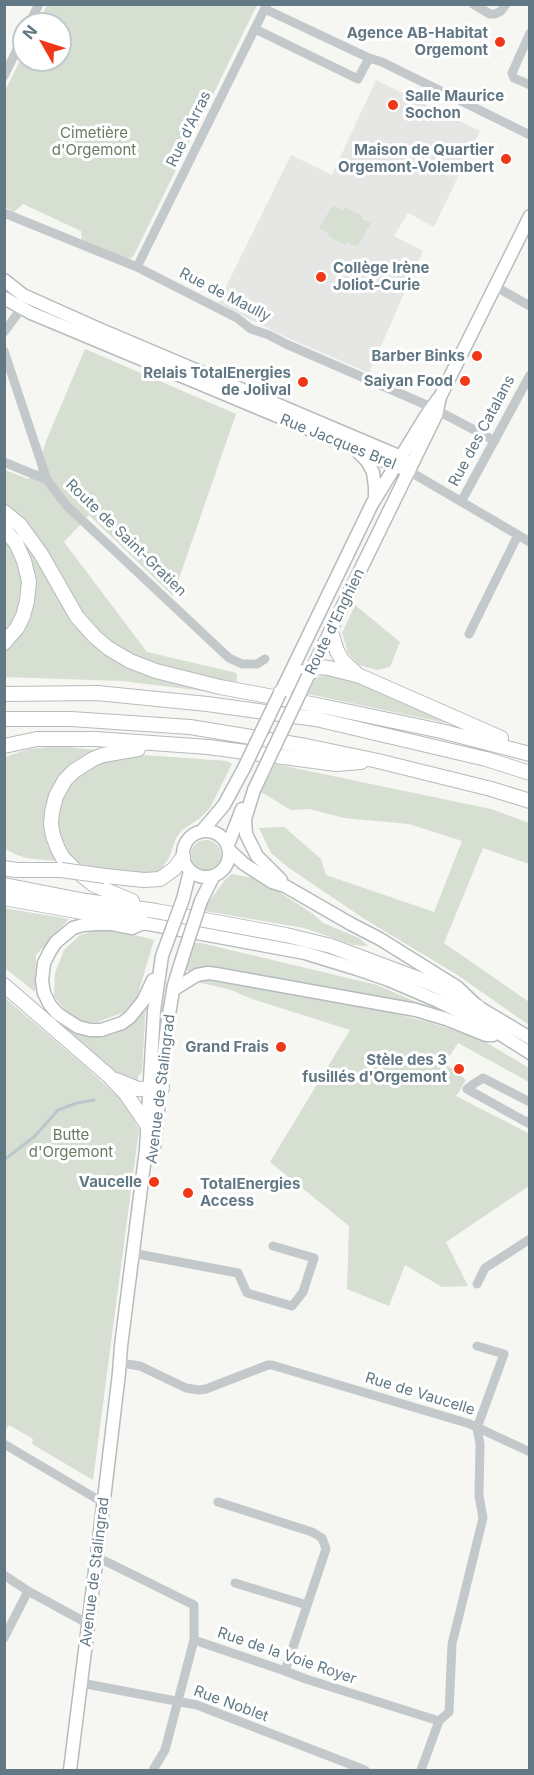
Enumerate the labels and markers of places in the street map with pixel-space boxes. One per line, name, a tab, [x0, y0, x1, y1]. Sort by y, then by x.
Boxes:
place label: Agence AB-Habitat Orgemont	[347, 24, 488, 59]
marker: Agence AB-Habitat Orgemont	[493, 35, 507, 49]
place label: Salle Maurice Sochon	[405, 87, 504, 122]
marker: Salle Maurice Sochon	[386, 98, 400, 112]
place label: Maison de Quartier Orgemont-Volembert	[338, 141, 494, 176]
marker: Maison de Quartier Orgemont-Volembert	[499, 152, 513, 166]
place label: Collège Irène Joliot-Curie	[333, 259, 429, 294]
marker: Collège Irène Joliot-Curie	[314, 270, 328, 284]
place label: Barber Binks	[372, 347, 465, 365]
marker: Barber Binks	[470, 349, 484, 363]
place label: Relais TotalEnergies de Jolival	[143, 364, 291, 399]
place label: Saiyan Food	[364, 372, 453, 390]
marker: Saiyan Food	[458, 374, 472, 388]
marker: Relais TotalEnergies de Jolival	[296, 375, 310, 389]
place label: Grand Frais	[185, 1038, 269, 1056]
marker: Grand Frais	[274, 1040, 288, 1054]
place label: Stèle des 3 fusillés d'Orgemont	[302, 1051, 447, 1086]
marker: Stèle des 3 fusillés d'Orgemont	[452, 1062, 466, 1076]
place label: Vaucelle	[79, 1173, 142, 1191]
marker: Vaucelle	[147, 1175, 161, 1189]
place label: TotalEnergies Access	[200, 1175, 300, 1210]
marker: TotalEnergies Access	[181, 1186, 195, 1200]

